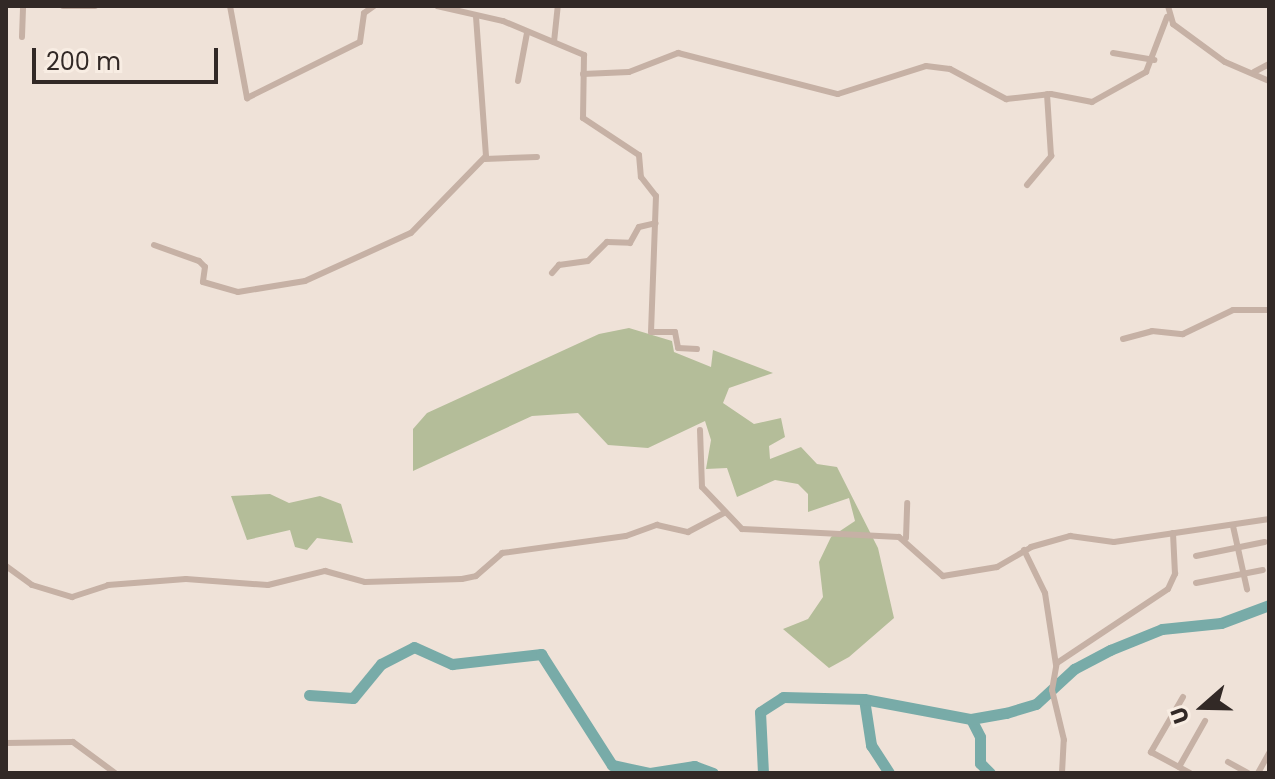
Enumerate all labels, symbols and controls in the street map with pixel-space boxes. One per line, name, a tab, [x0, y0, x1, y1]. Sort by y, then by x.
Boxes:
scale bar	[36, 32, 222, 82]
text: 200 m	[46, 45, 121, 78]
north arrow	[1163, 667, 1243, 747]
text: U	[1163, 703, 1197, 728]

